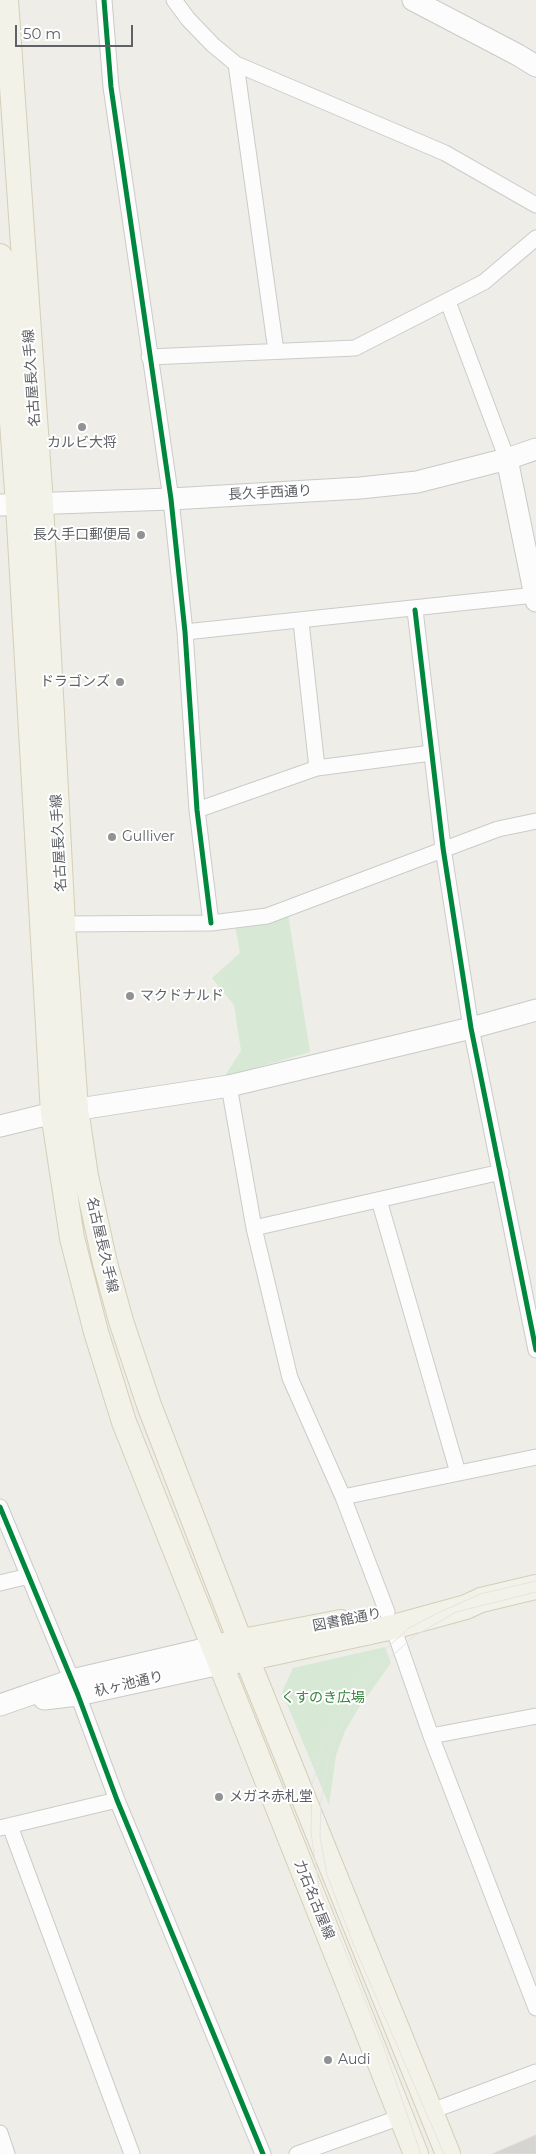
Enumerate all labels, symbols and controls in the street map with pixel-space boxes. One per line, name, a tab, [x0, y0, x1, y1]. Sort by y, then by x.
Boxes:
scale bar	[18, 15, 135, 47]
text: 50 m	[23, 24, 61, 43]
street label: 名古屋長久手線	[20, 329, 44, 427]
marker: カルビ大将	[76, 421, 88, 433]
place label: カルビ大将	[47, 435, 117, 451]
street label: 長久手西通り	[228, 482, 312, 504]
place label: 長久手口郵便局	[33, 527, 131, 543]
marker: 長久手口郵便局	[135, 529, 147, 541]
place label: ドラゴンズ	[40, 674, 110, 690]
marker: ドラゴンズ	[114, 676, 126, 688]
street label: 名古屋長久手線	[48, 794, 70, 892]
place label: Gulliver	[122, 829, 175, 845]
marker: Gulliver	[106, 831, 118, 843]
place label: マクドナルド	[140, 988, 224, 1004]
marker: マクドナルド	[124, 990, 136, 1002]
street label: 名古屋長久手線	[83, 1195, 121, 1295]
street label: 図書館通り	[311, 1605, 383, 1635]
street label: 杁ヶ池通り	[93, 1668, 165, 1700]
park label: くすのき広場	[281, 1690, 365, 1706]
place label: メガネ赤札堂	[229, 1789, 313, 1805]
marker: メガネ赤札堂	[213, 1791, 225, 1803]
street label: 力石名古屋線	[290, 1858, 338, 1942]
place label: Audi	[338, 2052, 371, 2068]
marker: Audi	[322, 2054, 334, 2066]

